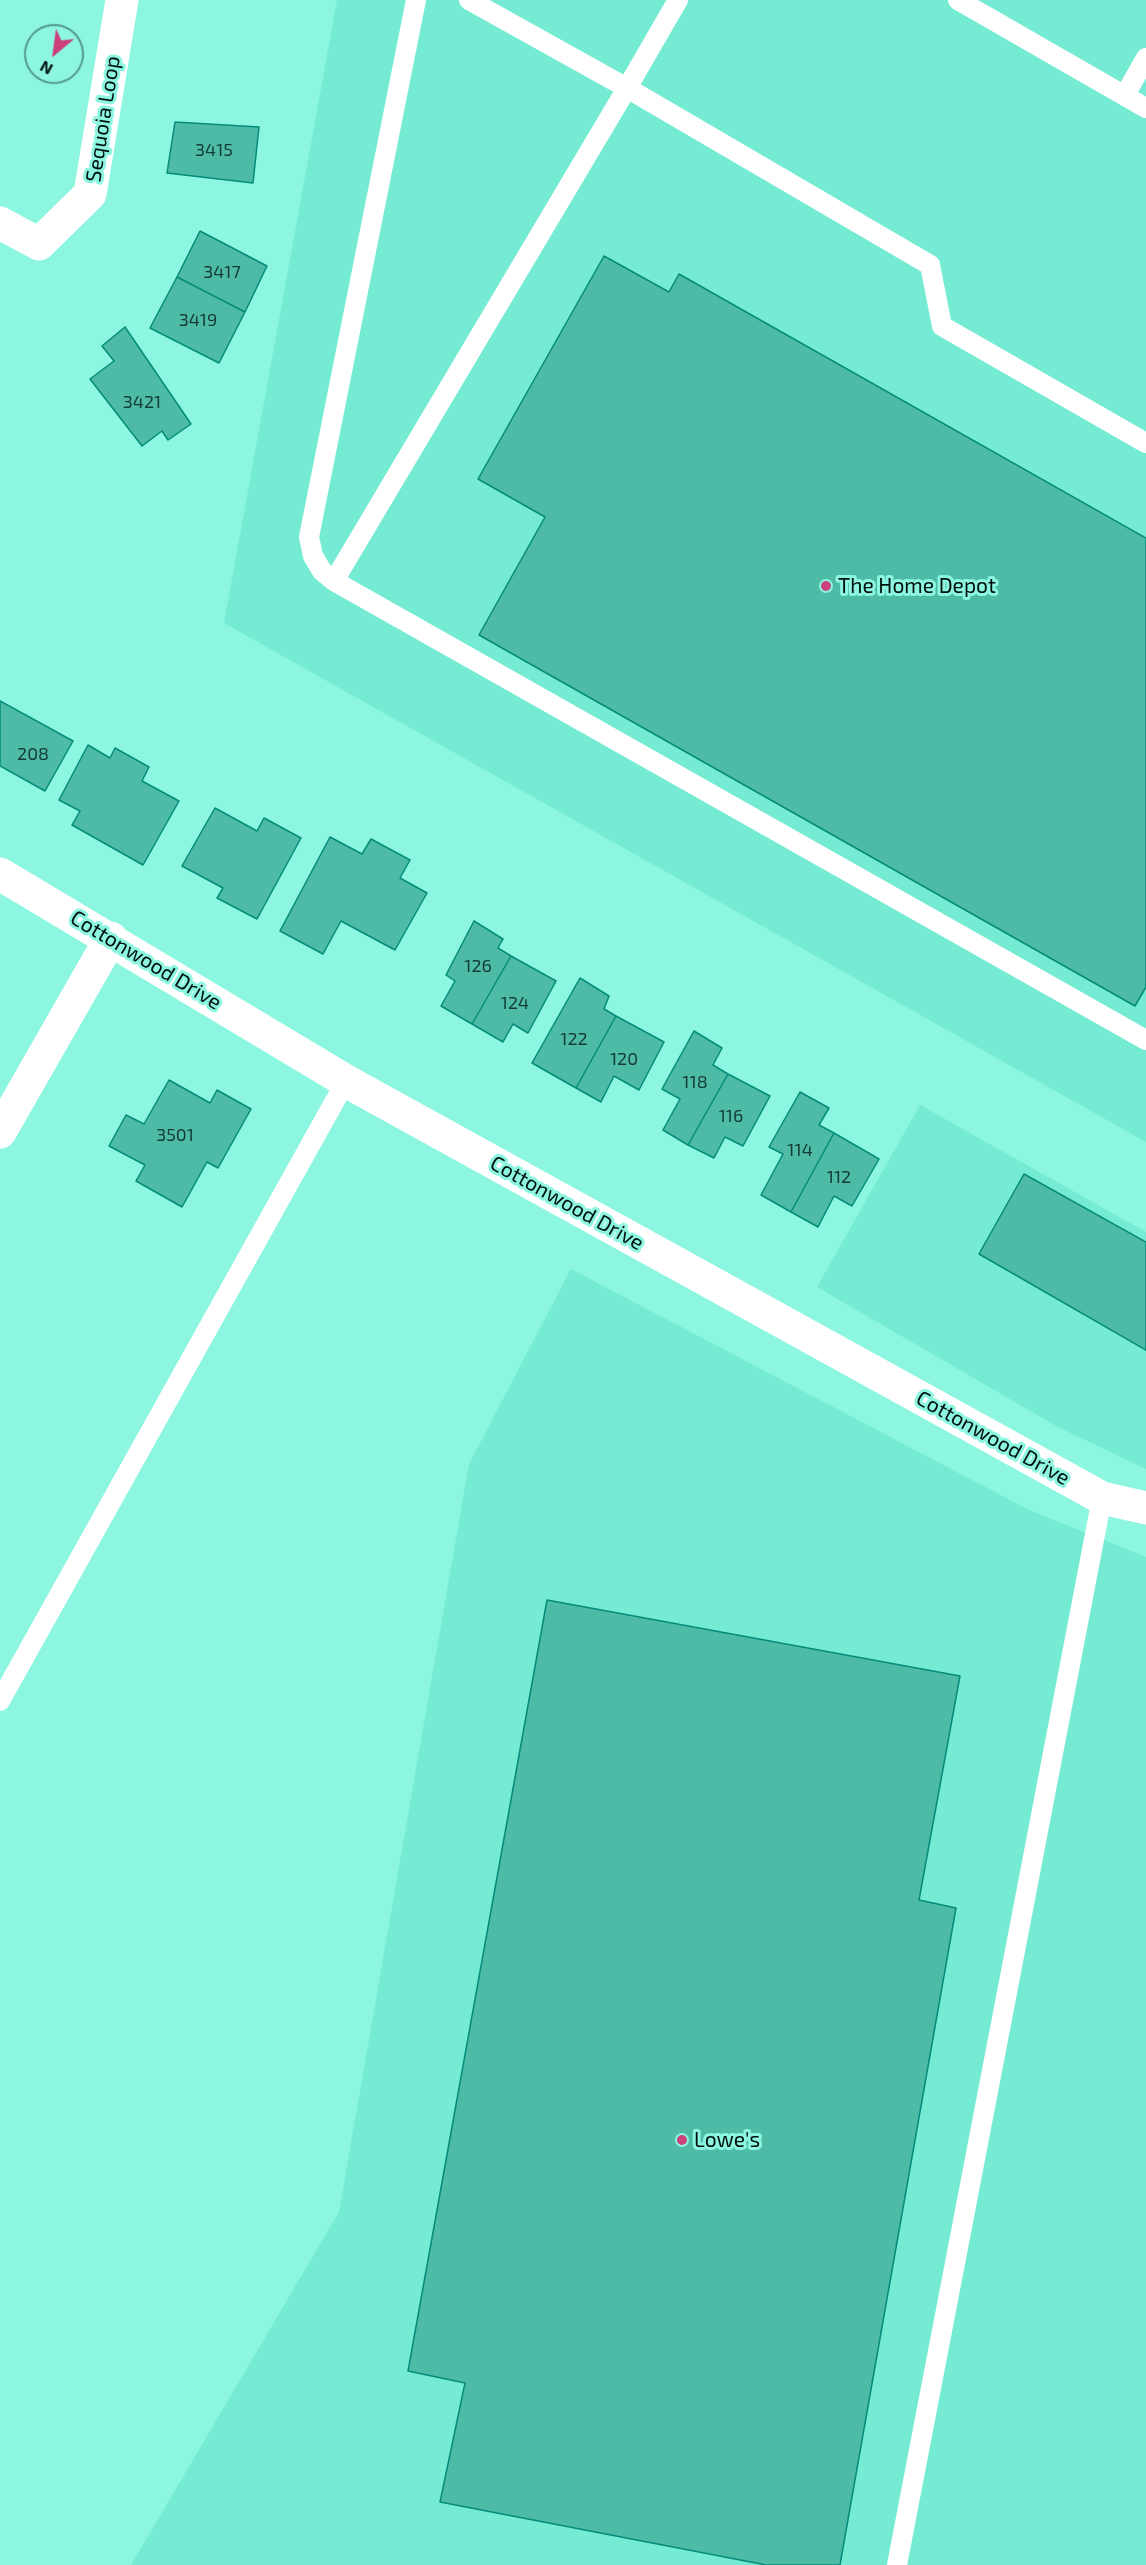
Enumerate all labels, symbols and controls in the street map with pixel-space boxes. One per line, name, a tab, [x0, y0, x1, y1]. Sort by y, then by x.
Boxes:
north arrow	[24, 24, 84, 84]
street label: Sequoia Loop	[81, 54, 125, 184]
text: N	[36, 57, 56, 80]
house number: 3415	[195, 139, 233, 161]
house number: 3417	[203, 261, 241, 283]
house number: 3419	[179, 309, 217, 331]
house number: 3421	[123, 391, 161, 413]
place label: The Home Depot	[838, 573, 996, 599]
marker: The Home Depot	[819, 579, 833, 593]
house number: 208	[17, 743, 49, 765]
street label: Cottonwood Drive	[66, 905, 226, 1015]
house number: 126	[464, 955, 492, 977]
house number: 124	[501, 992, 529, 1014]
house number: 122	[560, 1028, 588, 1050]
house number: 120	[610, 1048, 638, 1070]
house number: 118	[682, 1071, 708, 1093]
house number: 116	[719, 1105, 743, 1127]
house number: 3501	[156, 1124, 194, 1146]
house number: 114	[787, 1139, 813, 1161]
street label: Cottonwood Drive	[486, 1150, 648, 1256]
house number: 112	[827, 1166, 851, 1188]
street label: Cottonwood Drive	[912, 1385, 1074, 1491]
place label: Lowe's	[694, 2127, 760, 2153]
marker: Lowe's	[675, 2133, 689, 2147]

